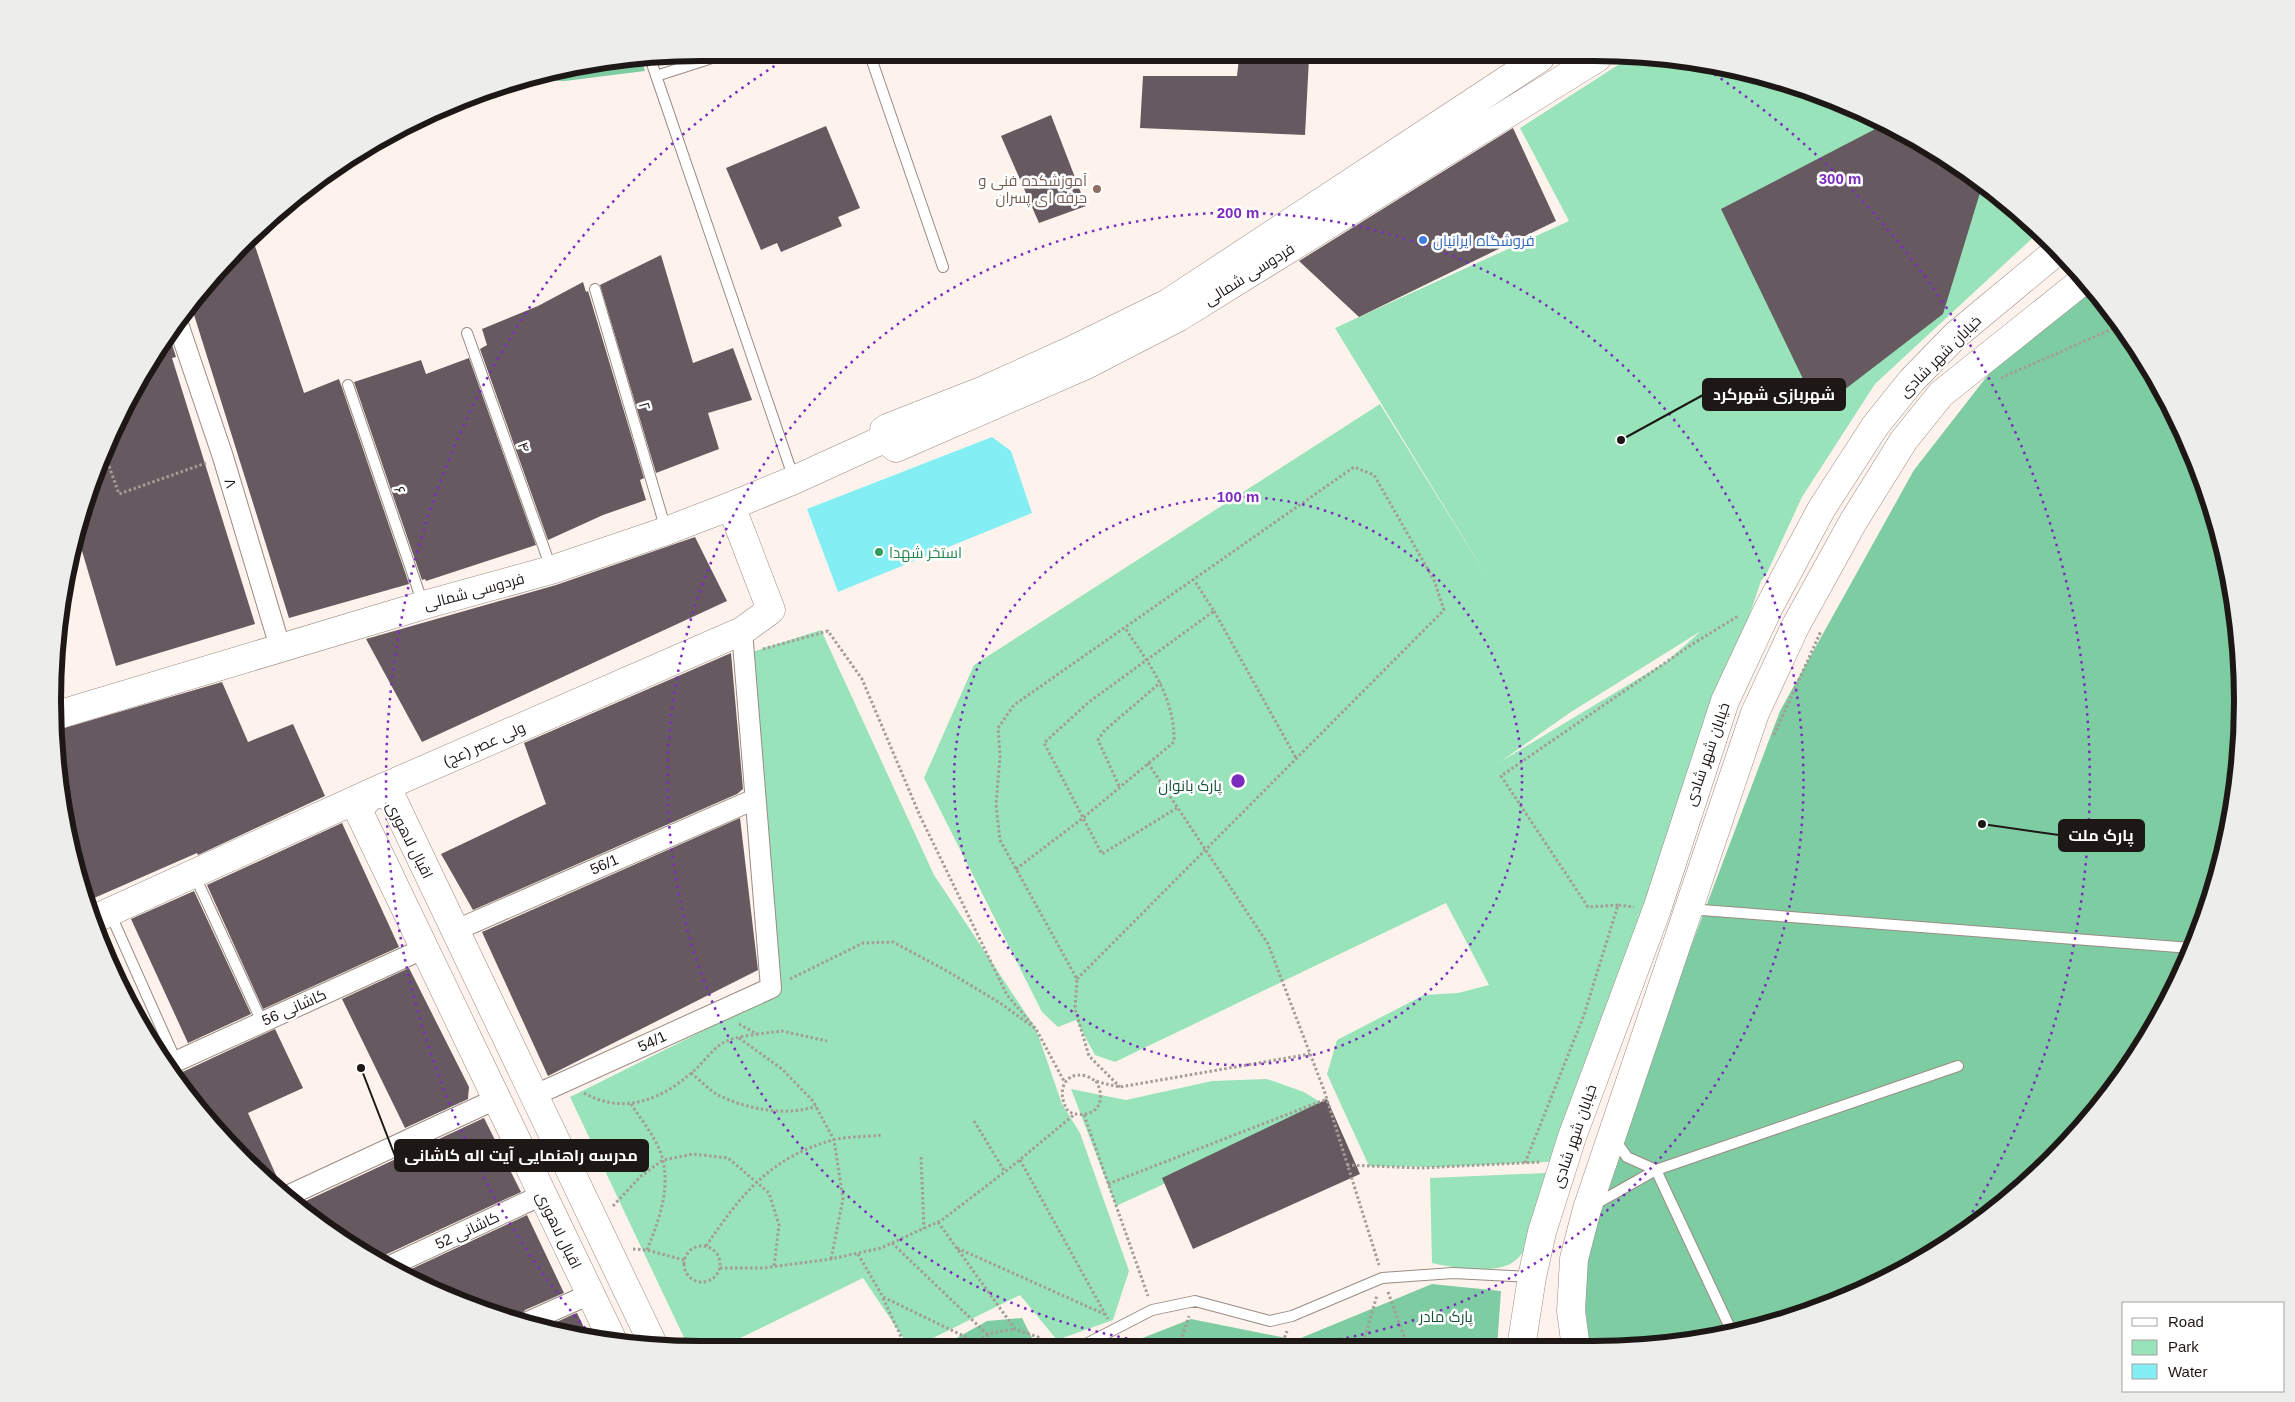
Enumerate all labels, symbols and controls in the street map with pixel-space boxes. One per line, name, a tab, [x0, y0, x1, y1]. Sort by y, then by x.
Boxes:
text: 300 m	[1819, 170, 1861, 187]
place label: آموزشکده فنی و حرفه ای پسران	[978, 172, 1087, 208]
marker: آموزشکده فنی و حرفه ای پسران	[1091, 183, 1103, 195]
text: 200 m	[1217, 204, 1259, 221]
place label: فروشگاه ایرانیان	[1433, 232, 1535, 251]
marker: فروشگاه ایرانیان	[1417, 234, 1429, 246]
street label: فردوسی شمالی	[1201, 239, 1298, 310]
street label: خیابان شهر شادی	[1896, 312, 1986, 402]
callout: شهربازی شهرکرد	[1703, 379, 1845, 410]
text: شهربازی شهرکرد	[1713, 386, 1835, 404]
street label: ۲	[636, 400, 654, 412]
street label: ۴	[514, 439, 534, 455]
street label: ۸	[222, 476, 240, 490]
street label: ۶	[391, 484, 409, 496]
text: 100 m	[1217, 488, 1259, 505]
place label: استخر شهدا	[889, 544, 962, 563]
marker: استخر شهدا	[873, 546, 885, 558]
street label: فردوسی شمالی	[422, 569, 527, 614]
street label: خیابان شهر شادی	[1681, 700, 1735, 809]
street label: ولی عصر (عج)	[440, 718, 529, 772]
centre of rings	[1229, 772, 1247, 790]
park label: پارک بانوان	[1158, 777, 1222, 796]
street label: اقبال لاهوری	[382, 799, 437, 882]
callout: پارک ملت	[2059, 820, 2144, 851]
text: پارک ملت	[2068, 827, 2134, 847]
street label: 56/1	[587, 850, 621, 878]
street label: کاشانی 56	[259, 985, 330, 1031]
street label: 54/1	[635, 1027, 669, 1055]
street label: خیابان شهر شادی	[1548, 1082, 1602, 1191]
callout: مدرسه راهنمایی آیت اله کاشانی	[395, 1140, 648, 1171]
text: مدرسه راهنمایی آیت اله کاشانی	[404, 1146, 638, 1165]
street label: اقبال لاهوری	[531, 1189, 585, 1272]
street label: کاشانی 52	[432, 1208, 503, 1254]
legend	[2122, 1302, 2285, 1392]
park label: پارک مادر	[1418, 1308, 1473, 1327]
text: Road	[2168, 1313, 2204, 1330]
text: Park	[2168, 1338, 2199, 1355]
text: Water	[2168, 1363, 2207, 1380]

